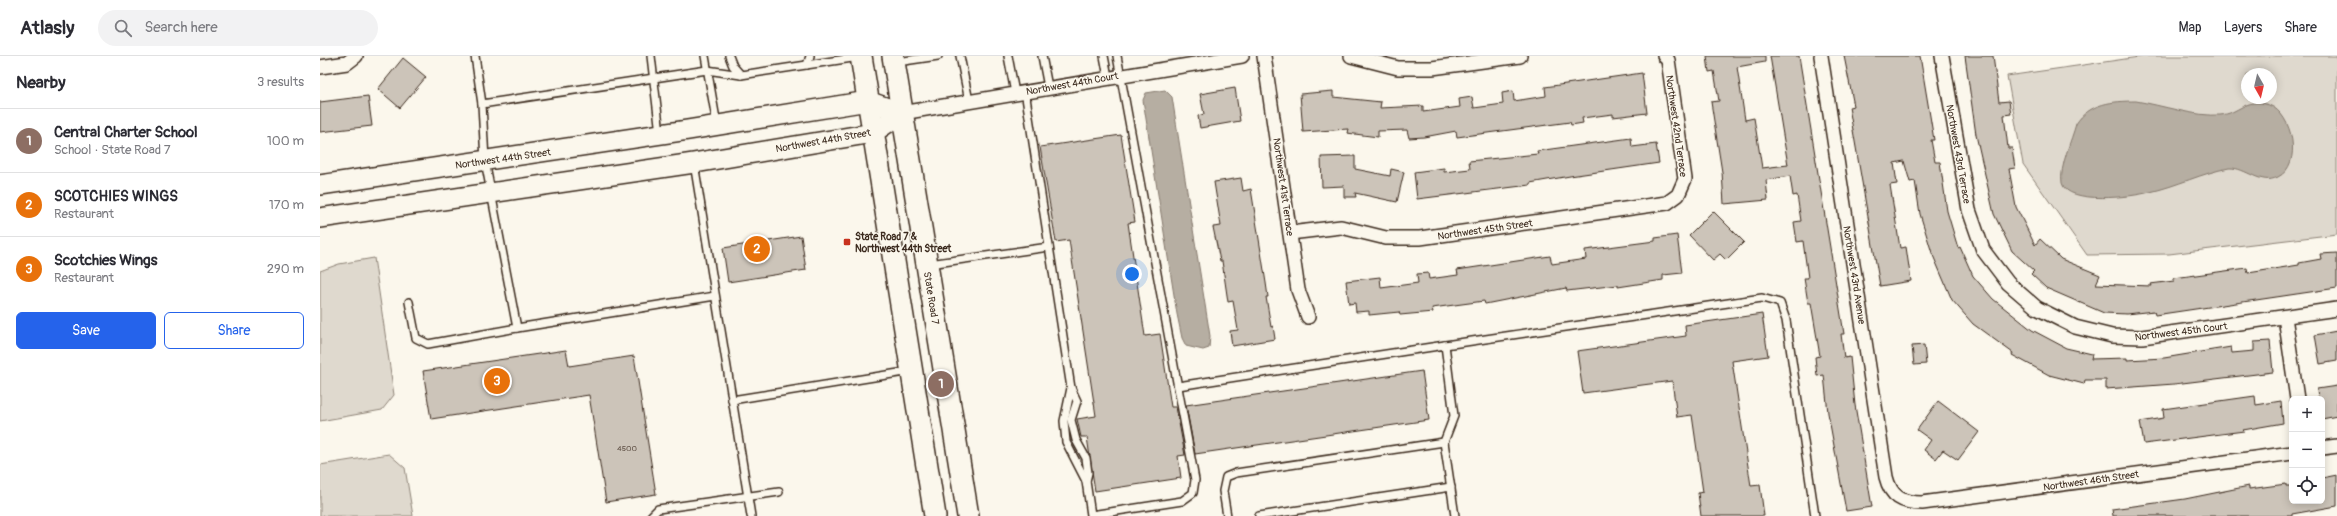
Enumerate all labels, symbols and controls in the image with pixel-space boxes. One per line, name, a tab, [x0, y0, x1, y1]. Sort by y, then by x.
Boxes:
search box	[98, 10, 378, 46]
text: Atlasly	[20, 16, 74, 40]
icon: search	[112, 17, 134, 39]
text: Search here	[144, 18, 218, 37]
text: Map	[2179, 19, 2202, 36]
text: Layers	[2224, 19, 2262, 36]
text: Share	[2284, 19, 2317, 36]
north arrow	[2241, 68, 2277, 104]
street label: Northwest 44th Court	[1025, 70, 1120, 98]
text: Nearby	[16, 72, 65, 93]
text: 3 results	[257, 74, 304, 90]
street label: Northwest 42nd Terrace	[1663, 75, 1689, 178]
street label: Northwest 43rd Terrace	[1943, 104, 1973, 205]
text: Central Charter School	[54, 123, 198, 142]
street label: Northwest 44th Street	[775, 127, 873, 155]
text: 1	[26, 133, 32, 149]
text: 100 m	[267, 133, 304, 149]
street label: Northwest 41st Terrace	[1270, 137, 1296, 237]
text: School · State Road 7	[54, 142, 171, 158]
street label: Northwest 44th Street	[455, 146, 553, 172]
text: SCOTCHIES WINGS	[54, 187, 178, 206]
text: 2	[25, 197, 33, 213]
text: 170 m	[269, 197, 304, 213]
text: Restaurant	[54, 206, 114, 222]
street label: Northwest 45th Street	[1437, 217, 1534, 243]
street label: Northwest 43rd Avenue	[1840, 225, 1868, 325]
place label: State Road 7 & Northwest 44th Street	[855, 231, 952, 255]
pin: 2	[744, 234, 770, 264]
marker: State Road 7 & Northwest 44th Street	[842, 237, 852, 247]
text: Scotchies Wings	[54, 251, 157, 270]
text: 3	[25, 261, 33, 277]
text: 290 m	[267, 261, 304, 277]
your location	[1122, 264, 1142, 284]
text: Restaurant	[54, 270, 114, 286]
street label: State Road 7	[921, 271, 941, 326]
button: Save	[16, 312, 156, 349]
button: Share	[164, 312, 304, 349]
street label: Northwest 45th Court	[2134, 320, 2229, 344]
pin: 3	[484, 366, 510, 396]
pin: 1	[928, 369, 954, 399]
map controls	[2289, 396, 2325, 504]
button: +	[2289, 396, 2325, 432]
button: −	[2289, 432, 2325, 468]
house number: 4500	[617, 444, 637, 453]
street label: Northwest 46th Street	[2043, 468, 2141, 494]
button: locate	[2289, 468, 2325, 504]

